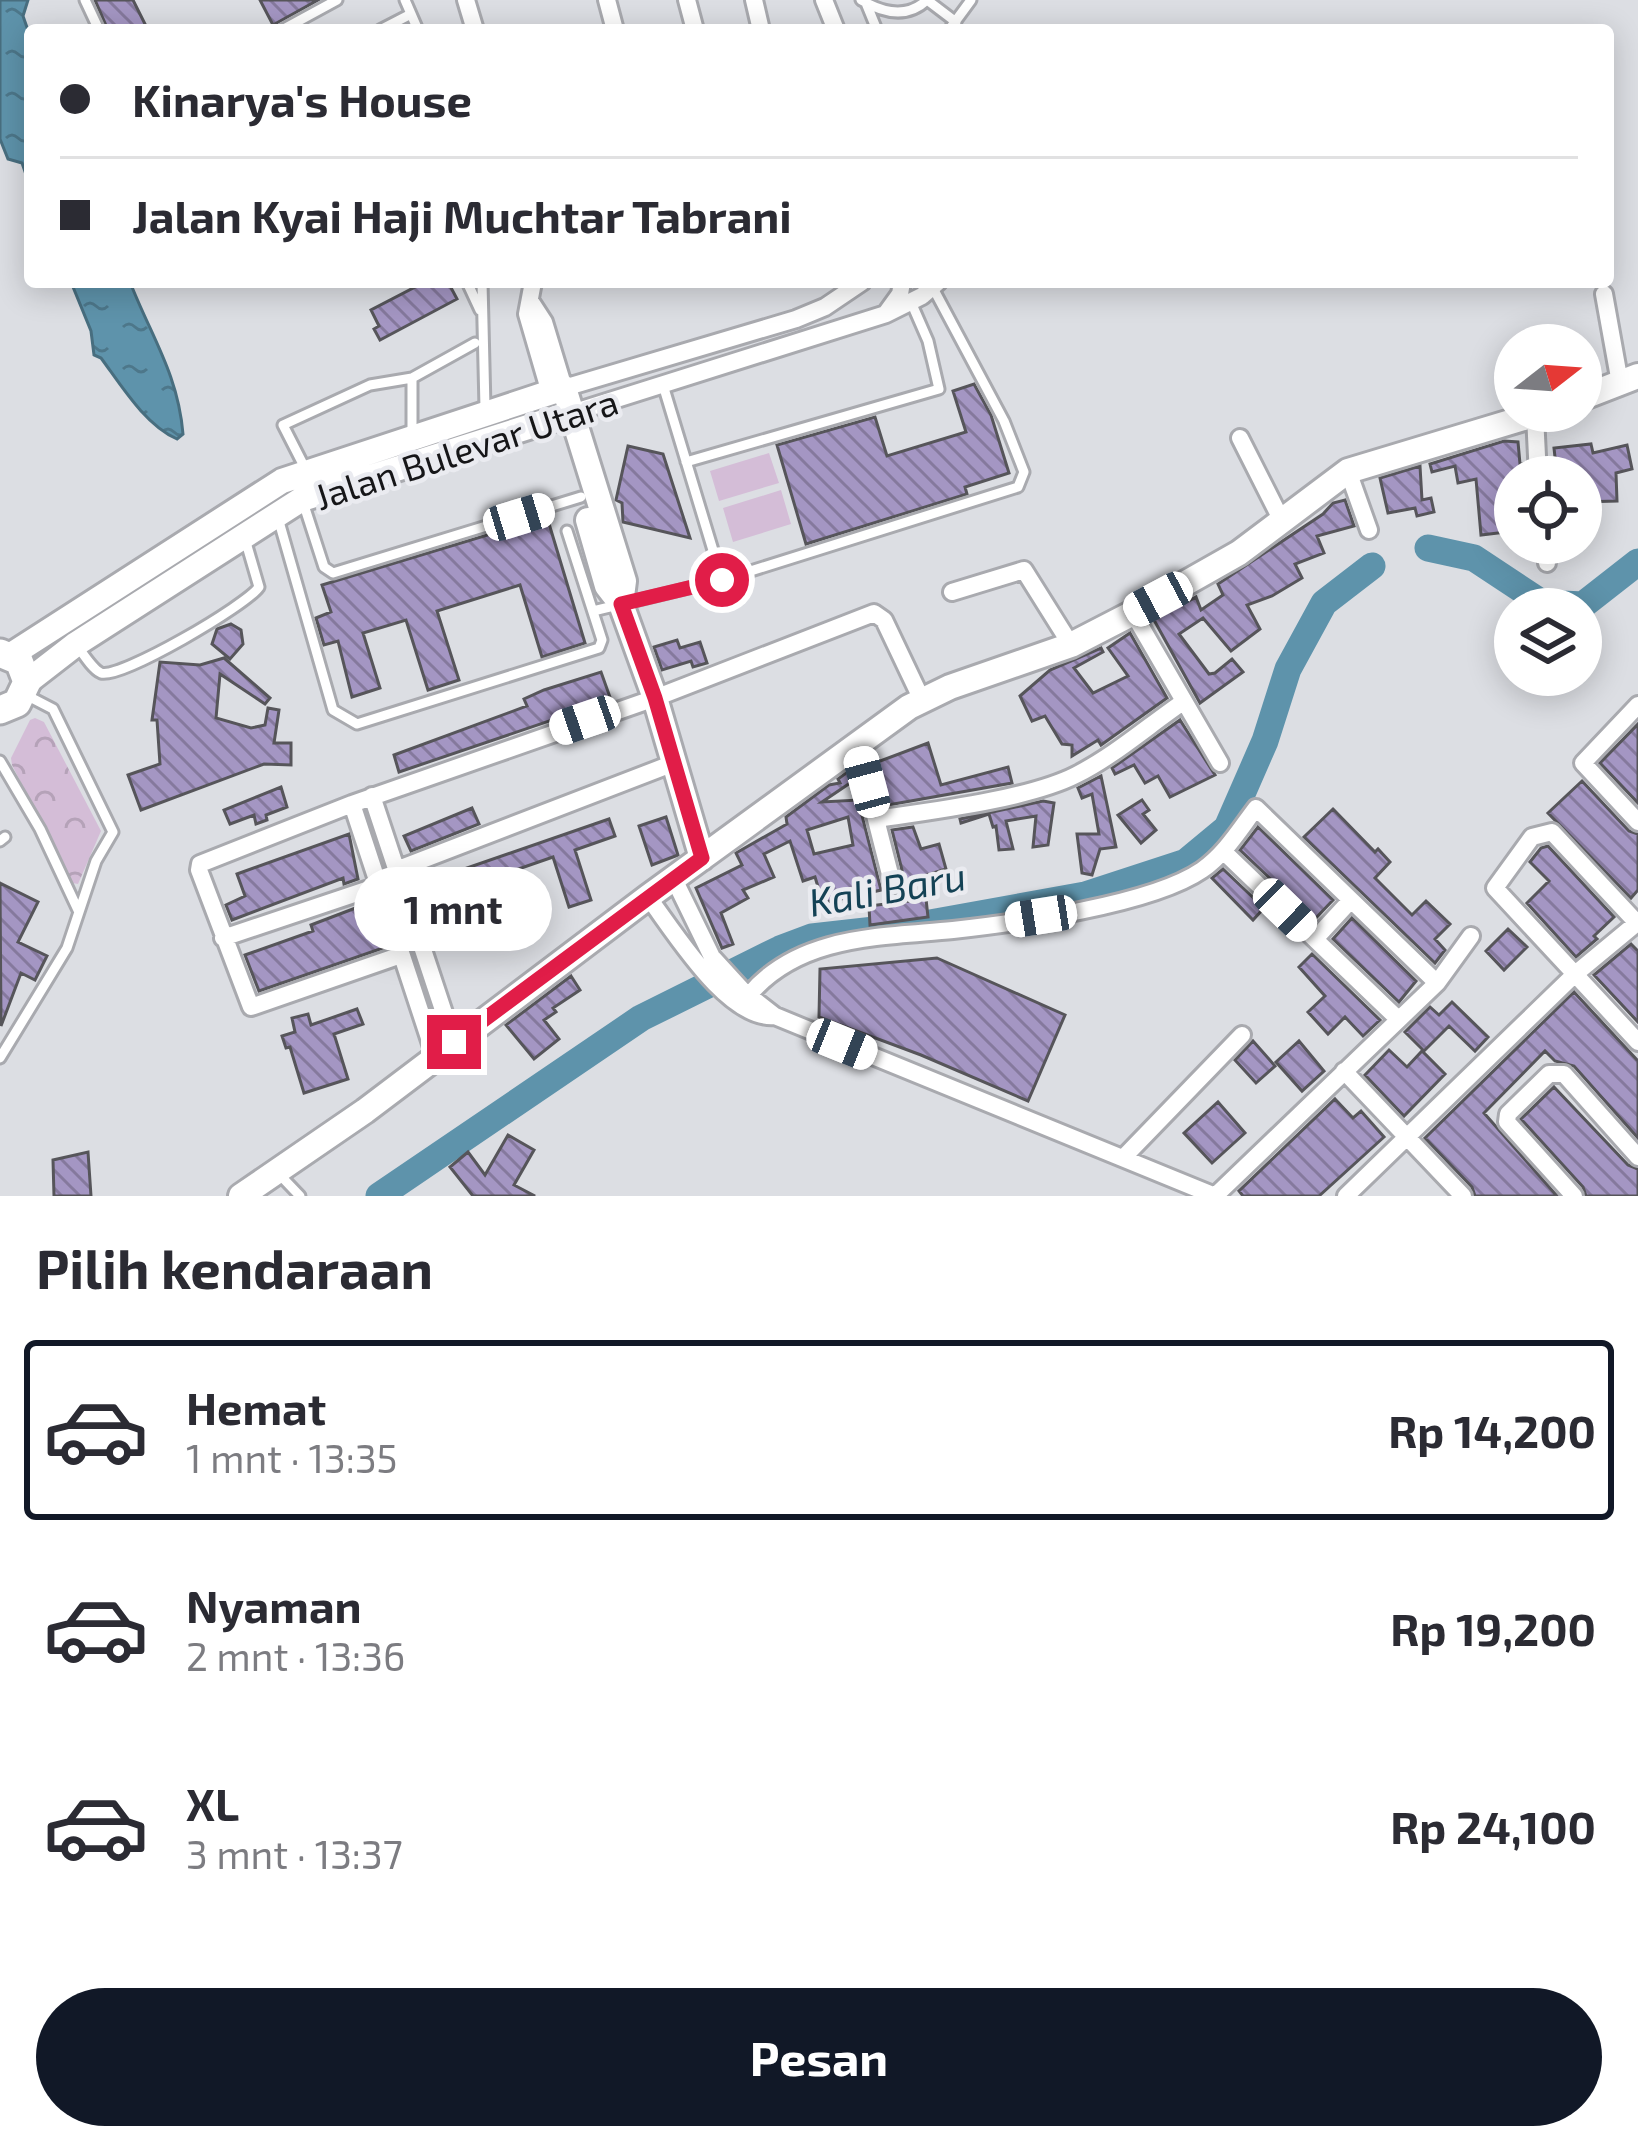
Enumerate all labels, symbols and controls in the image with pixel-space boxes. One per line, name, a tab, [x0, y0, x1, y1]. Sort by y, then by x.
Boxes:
text: Kinarya's House	[132, 72, 472, 126]
text: Jalan Kyai Haji Muchtar Tabrani	[132, 188, 792, 242]
north arrow	[1494, 324, 1602, 432]
map controls	[1494, 324, 1602, 696]
street label: Jalan Bulevar Utara	[309, 379, 623, 517]
button: locate	[1494, 456, 1602, 564]
car	[479, 489, 559, 545]
route start	[695, 553, 749, 607]
car	[1118, 566, 1198, 632]
button: layers	[1494, 588, 1602, 696]
car	[545, 691, 625, 749]
car	[840, 743, 894, 821]
water label: Kali Baru	[805, 851, 969, 925]
callout: 1 mnt	[355, 868, 553, 952]
car	[1247, 872, 1323, 948]
text: 1 mnt	[403, 885, 503, 932]
car	[1003, 893, 1079, 939]
car	[802, 1014, 882, 1074]
route end	[427, 1015, 481, 1069]
text: Pilih kendaraan	[36, 1235, 433, 1300]
icon: car	[42, 1376, 150, 1484]
text: Hemat	[186, 1380, 326, 1434]
text: Rp 14,200	[1388, 1403, 1596, 1457]
text: 1 mnt · 13:35	[186, 1434, 398, 1481]
icon: car	[42, 1574, 150, 1682]
text: Nyaman	[186, 1578, 362, 1632]
text: Rp 19,200	[1390, 1601, 1596, 1655]
text: 2 mnt · 13:36	[186, 1632, 405, 1679]
icon: car	[42, 1772, 150, 1880]
text: XL	[186, 1776, 239, 1830]
text: Rp 24,100	[1390, 1799, 1596, 1853]
text: 3 mnt · 13:37	[186, 1830, 403, 1877]
button: Pesan	[36, 1988, 1602, 2126]

